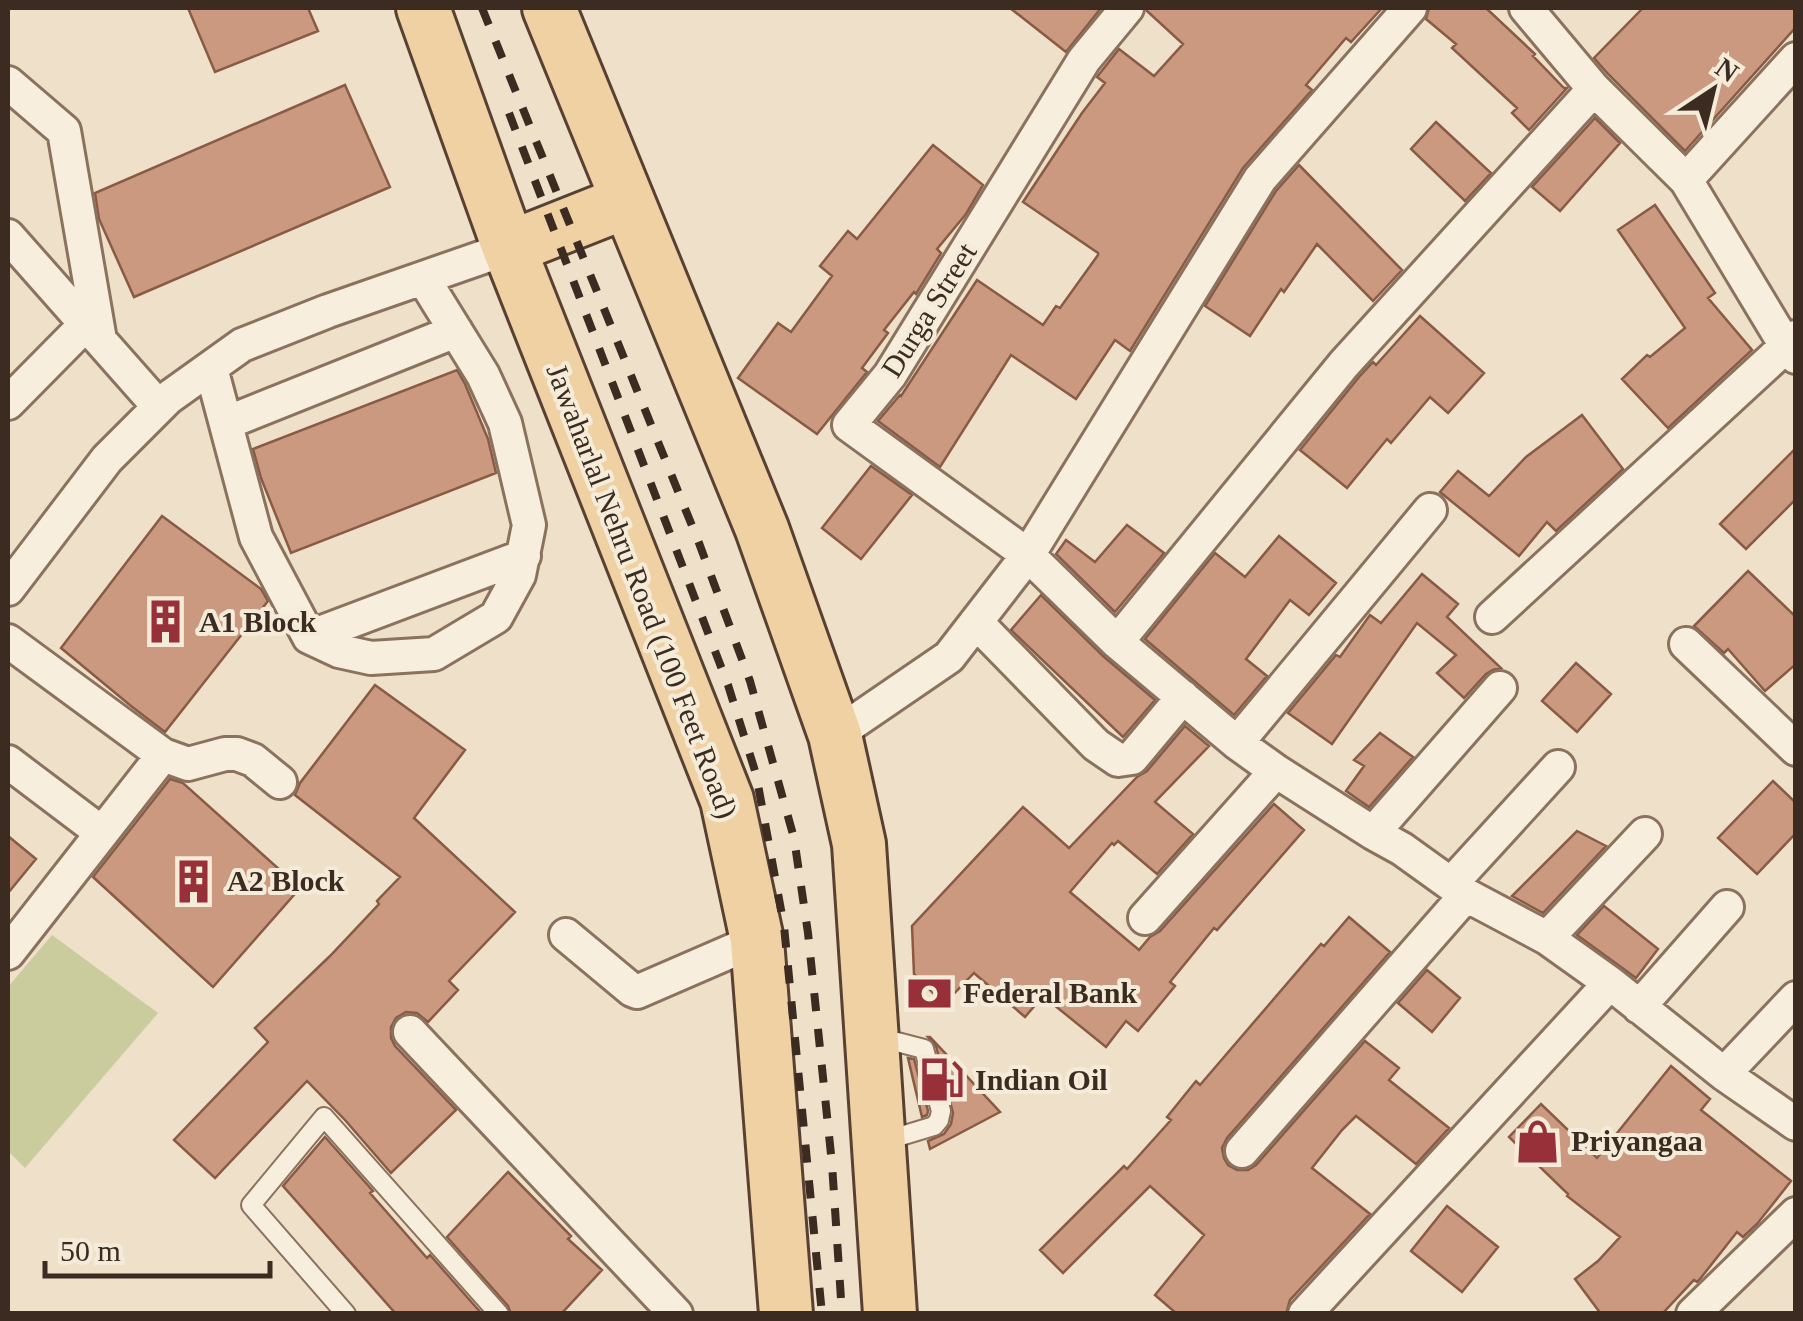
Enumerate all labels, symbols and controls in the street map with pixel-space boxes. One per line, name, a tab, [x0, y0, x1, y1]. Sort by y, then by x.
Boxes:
north arrow	[1663, 40, 1763, 140]
text: N	[1710, 51, 1744, 88]
street label: Durga Street	[874, 236, 983, 383]
street label: Jawaharlal Nehru Road (100 Feet Road)	[539, 359, 745, 823]
building icon: A1 Block	[142, 598, 190, 646]
place label: A1 Block	[199, 605, 317, 638]
building icon: A2 Block	[170, 857, 218, 905]
place label: A2 Block	[227, 864, 345, 897]
bank icon: Federal Bank	[906, 969, 954, 1017]
place label: Federal Bank	[963, 976, 1137, 1009]
fuel station icon: Indian Oil	[918, 1056, 966, 1104]
place label: Indian Oil	[975, 1063, 1108, 1096]
shop icon: Priyangaa	[1514, 1117, 1562, 1165]
place label: Priyangaa	[1571, 1124, 1703, 1157]
scale bar	[45, 1216, 270, 1278]
text: 50 m	[60, 1234, 121, 1267]

